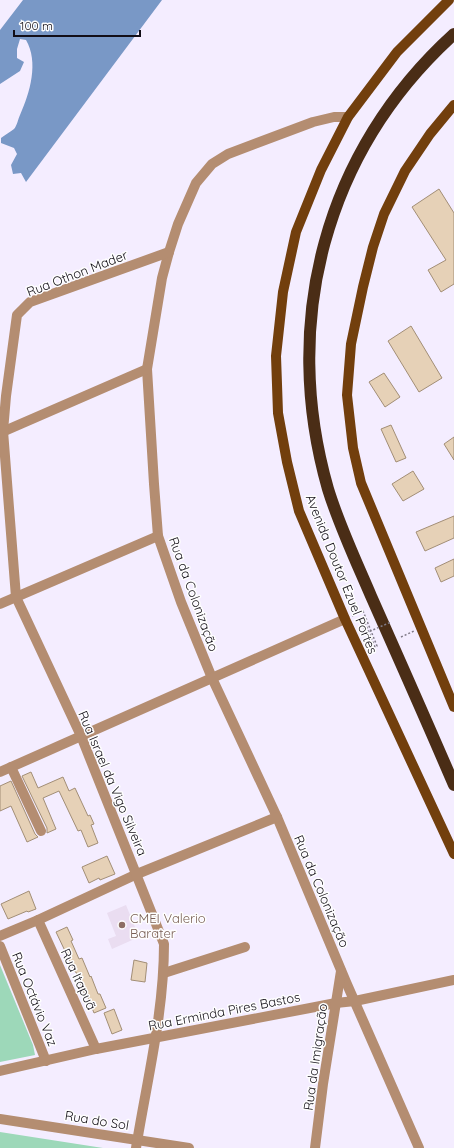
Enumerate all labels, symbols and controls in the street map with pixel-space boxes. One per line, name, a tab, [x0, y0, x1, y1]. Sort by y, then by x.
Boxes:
scale bar	[14, 12, 140, 38]
text: 100 m	[20, 18, 53, 33]
street label: Rua Othon Mader	[24, 246, 130, 300]
street label: Avenida Doutor Ezuel Portes	[303, 492, 381, 656]
street label: Rua da Colonização	[166, 535, 222, 654]
street label: Rua Israel da Vigo Silveira	[75, 708, 151, 858]
street label: Rua da Colonização	[291, 832, 353, 950]
place label: CMEI Valerio Barater	[130, 910, 206, 941]
marker: CMEI Valerio Barater	[117, 920, 127, 930]
street label: Rua Itapuã	[58, 946, 100, 1012]
street label: Rua Octávio Vaz	[9, 950, 61, 1048]
street label: Rua Erminda Pires Bastos	[147, 988, 301, 1034]
street label: Rua da Imigração	[300, 1002, 330, 1112]
street label: Rua do Sol	[64, 1107, 130, 1133]

